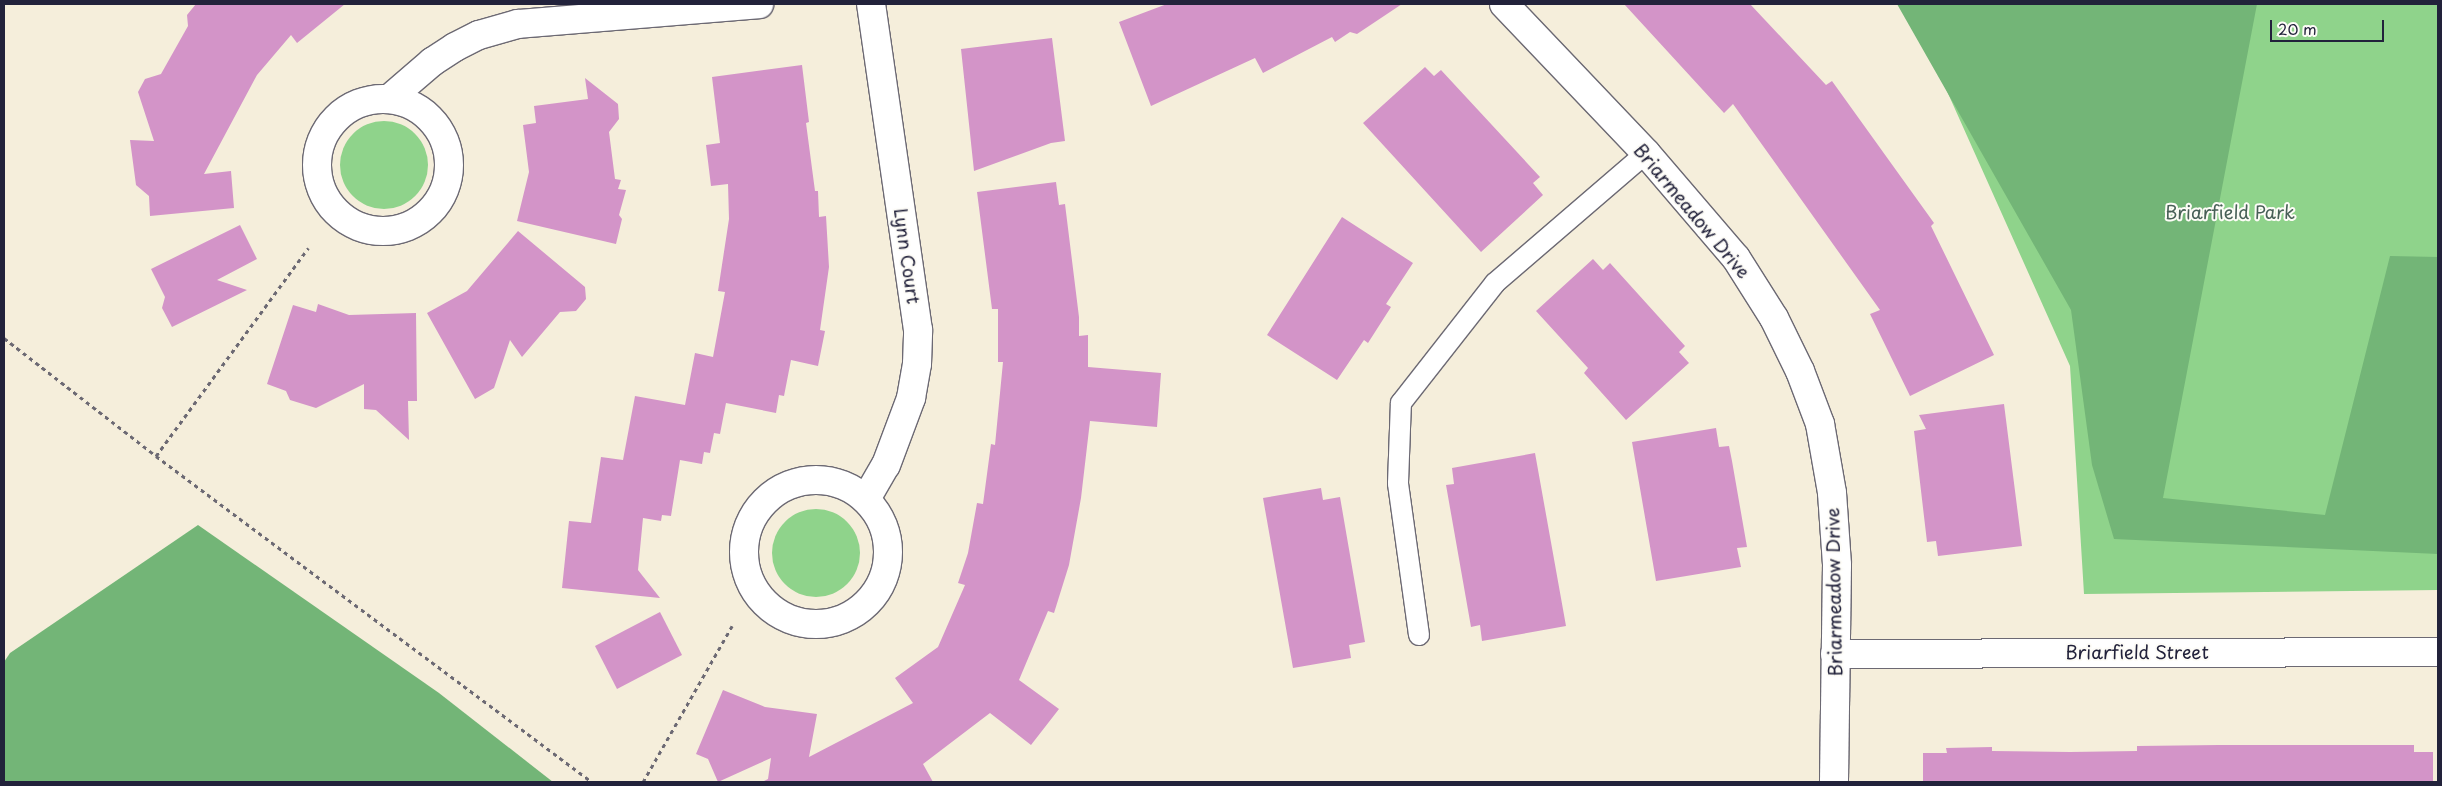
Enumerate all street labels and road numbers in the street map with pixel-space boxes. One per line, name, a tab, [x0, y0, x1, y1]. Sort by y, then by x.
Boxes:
street label: Briarmeadow Drive	[1629, 139, 1755, 283]
street label: Lynn Court	[890, 207, 924, 305]
street label: Briarmeadow Drive	[1822, 507, 1846, 677]
street label: Briarfield Street	[2065, 641, 2209, 663]

